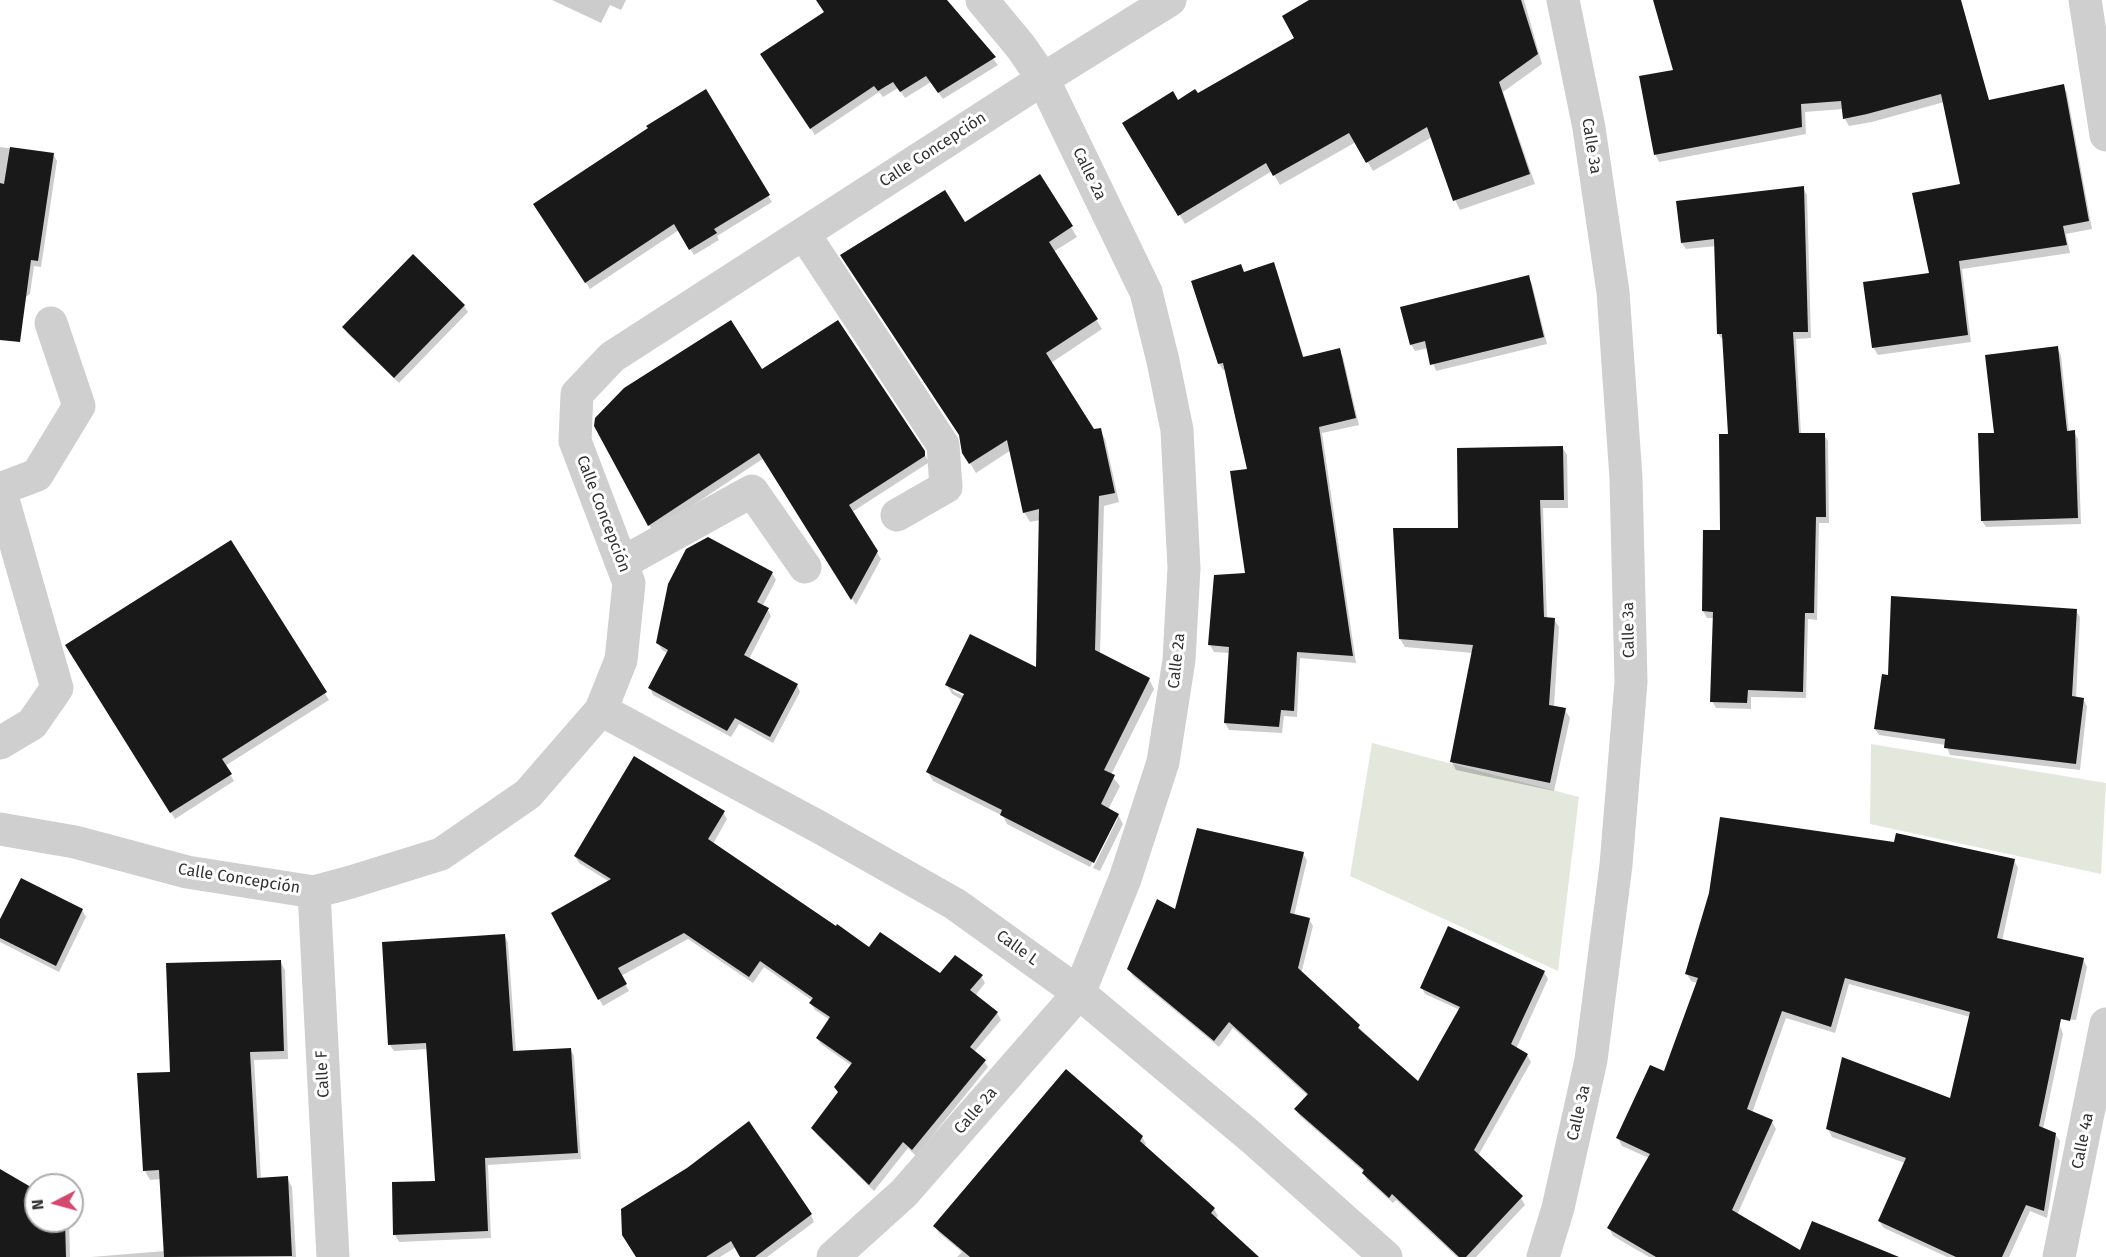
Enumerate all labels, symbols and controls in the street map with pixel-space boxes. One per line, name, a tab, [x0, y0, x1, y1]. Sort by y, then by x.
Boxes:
street label: Calle Concepción	[876, 108, 990, 192]
street label: Calle 3a	[1577, 117, 1605, 175]
street label: Calle 2a	[1068, 145, 1110, 203]
street label: Calle Concepción	[572, 453, 634, 575]
street label: Calle 3a	[1619, 602, 1639, 658]
street label: Calle 2a	[1165, 632, 1189, 690]
street label: Calle Concepción	[177, 860, 301, 898]
street label: Calle L	[992, 926, 1042, 970]
street label: Calle F	[312, 1050, 334, 1098]
street label: Calle 3a	[1563, 1083, 1595, 1143]
street label: Calle 2a	[950, 1084, 1002, 1138]
street label: Calle 4a	[2068, 1111, 2098, 1171]
north arrow	[24, 1173, 84, 1233]
text: N	[28, 1198, 48, 1211]

